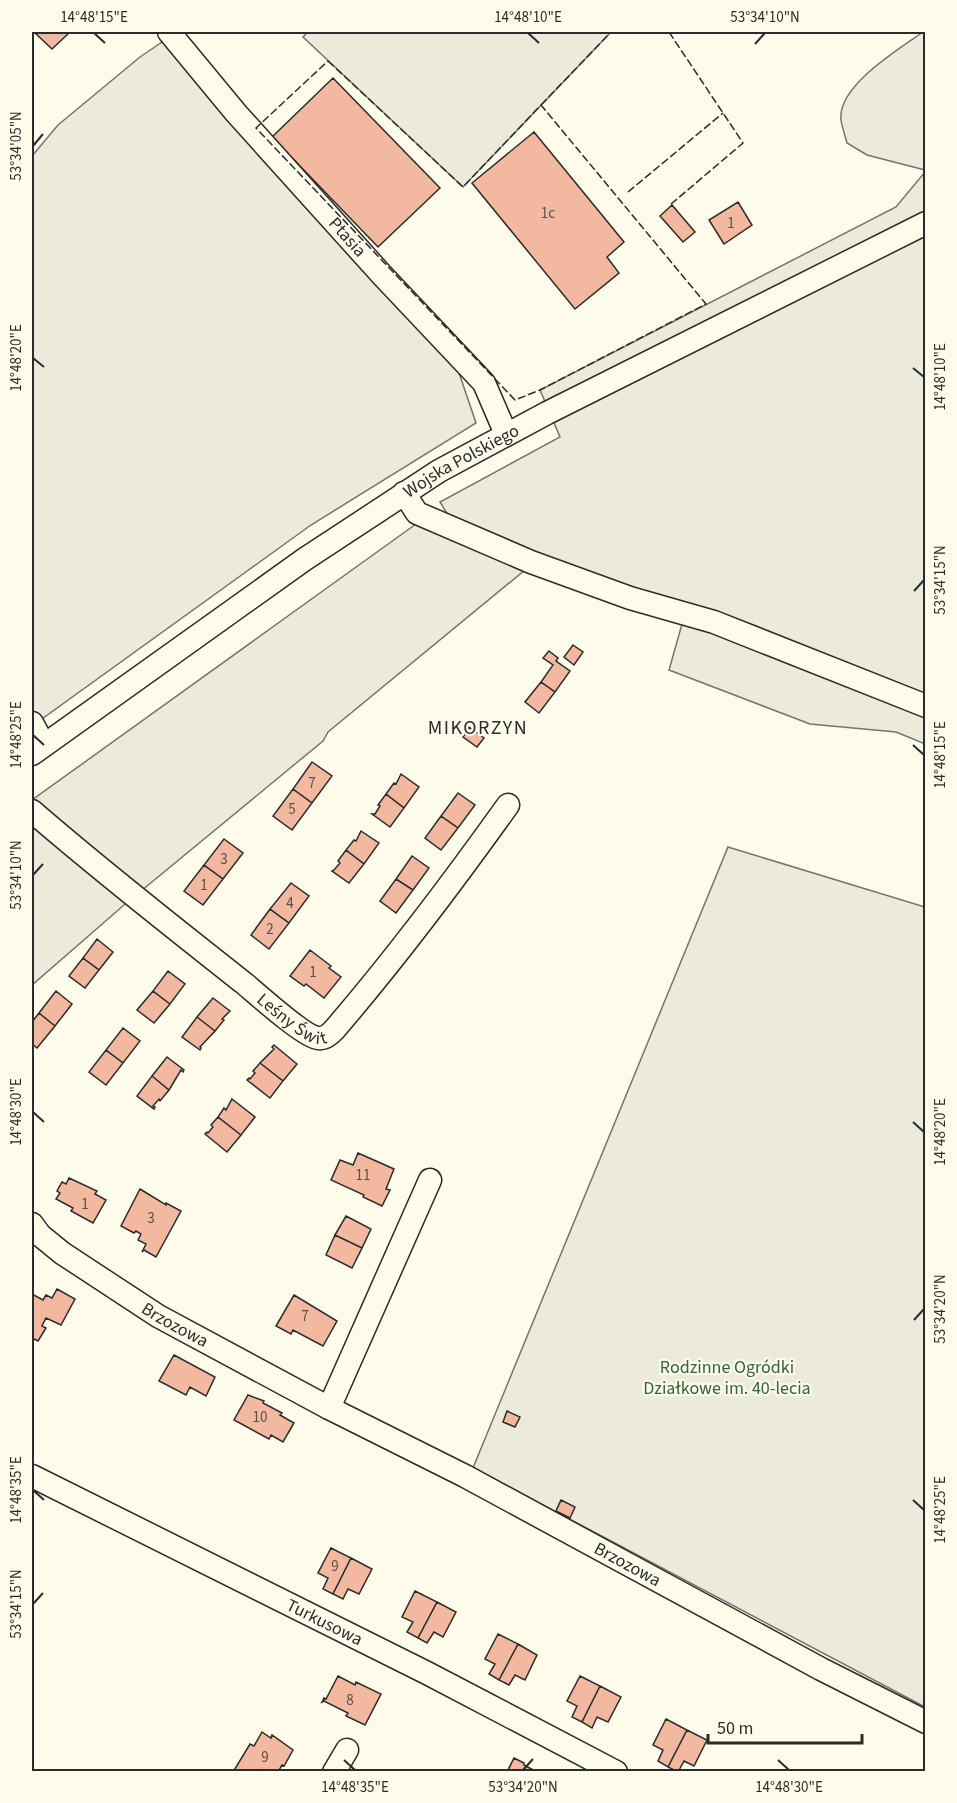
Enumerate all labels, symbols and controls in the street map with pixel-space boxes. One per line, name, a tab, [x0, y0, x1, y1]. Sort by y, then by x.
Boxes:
text: 14°48'15"E	[60, 7, 128, 28]
text: 14°48'10"E	[494, 7, 562, 28]
text: 53°34'10"N	[730, 7, 800, 28]
text: 53°34'05"N	[6, 111, 27, 181]
house number: 1c	[541, 203, 555, 224]
street label: Ptasia	[323, 212, 372, 263]
house number: 1	[727, 213, 735, 234]
text: 14°48'20"E	[6, 324, 27, 392]
text: 14°48'10"E	[930, 343, 951, 411]
street label: Wojska Polskiego	[398, 418, 524, 504]
text: 53°34'15"N	[930, 545, 951, 615]
text: 14°48'25"E	[6, 701, 27, 769]
district label: MIKORZYN	[428, 714, 528, 742]
text: 14°48'15"E	[930, 721, 951, 789]
house number: 7	[308, 773, 316, 794]
house number: 5	[288, 799, 296, 820]
text: 53°34'10"N	[6, 840, 27, 910]
house number: 3	[220, 849, 228, 870]
house number: 1	[200, 875, 208, 896]
house number: 4	[286, 893, 294, 914]
house number: 2	[266, 919, 274, 940]
house number: 1	[309, 962, 317, 983]
street label: Leśny Świt	[251, 988, 330, 1051]
text: 14°48'30"E	[6, 1078, 27, 1146]
text: 14°48'20"E	[930, 1098, 951, 1166]
house number: 11	[356, 1165, 370, 1186]
house number: 1	[81, 1194, 89, 1215]
house number: 3	[147, 1208, 155, 1229]
text: 53°34'20"N	[930, 1274, 951, 1344]
street label: Brzozowa	[136, 1296, 213, 1354]
house number: 7	[301, 1306, 309, 1327]
park label: Rodzinne Ogródki Działkowe im. 40-lecia	[643, 1355, 811, 1401]
house number: 10	[253, 1407, 267, 1428]
text: 14°48'35"E	[6, 1456, 27, 1524]
text: 14°48'25"E	[930, 1476, 951, 1544]
street label: Brzozowa	[589, 1536, 665, 1593]
house number: 9	[331, 1556, 339, 1577]
text: 53°34'15"N	[6, 1569, 27, 1639]
street label: Turkusowa	[282, 1593, 367, 1652]
house number: 8	[346, 1690, 354, 1711]
scale bar	[708, 1707, 862, 1745]
text: 50 m	[717, 1716, 753, 1741]
house number: 9	[261, 1747, 269, 1768]
text: 14°48'35"E	[321, 1777, 389, 1798]
text: 53°34'20"N	[488, 1777, 558, 1798]
text: 14°48'30"E	[755, 1777, 823, 1798]

